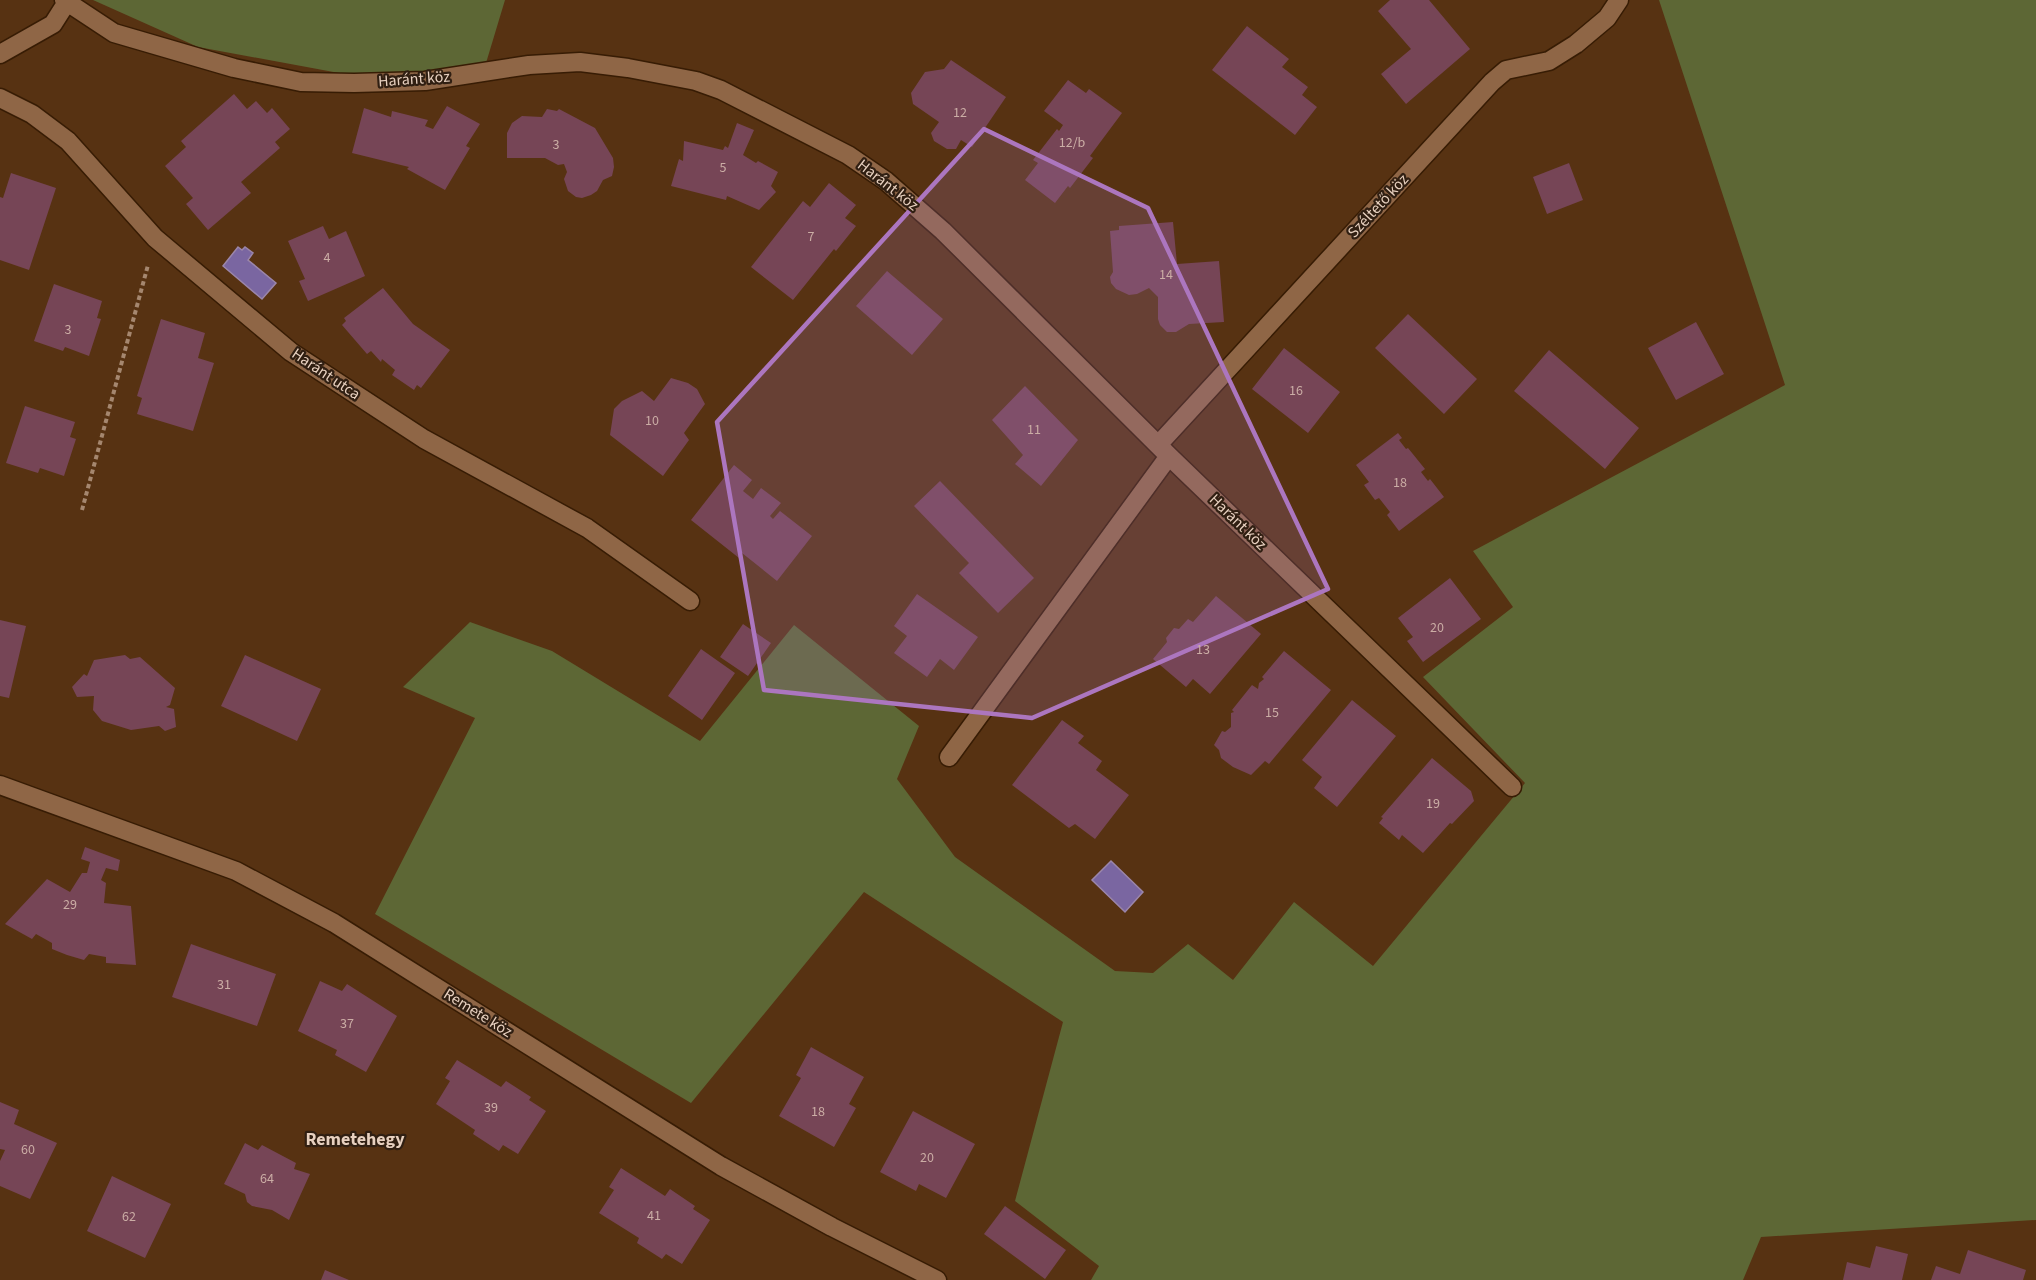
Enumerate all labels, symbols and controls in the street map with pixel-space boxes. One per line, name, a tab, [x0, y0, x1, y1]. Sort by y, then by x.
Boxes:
street label: Haránt köz	[377, 65, 451, 92]
house number: 12	[953, 103, 967, 123]
house number: 12/b	[1059, 133, 1086, 153]
house number: 3	[553, 135, 560, 155]
street label: Haránt köz	[853, 154, 923, 216]
house number: 5	[720, 158, 727, 178]
street label: Széltető köz	[1343, 169, 1414, 243]
house number: 7	[808, 227, 815, 247]
house number: 4	[324, 248, 331, 268]
house number: 14	[1159, 265, 1173, 285]
house number: 3	[65, 320, 72, 340]
street label: Haránt utca	[287, 343, 365, 405]
house number: 16	[1289, 381, 1303, 401]
house number: 10	[645, 411, 659, 431]
house number: 11	[1027, 420, 1041, 440]
house number: 18	[1393, 473, 1407, 493]
street label: Haránt köz	[1204, 489, 1272, 555]
house number: 20	[1430, 618, 1444, 638]
house number: 13	[1196, 640, 1210, 660]
house number: 15	[1265, 703, 1279, 723]
house number: 19	[1426, 794, 1440, 814]
house number: 29	[63, 895, 77, 915]
house number: 31	[217, 975, 231, 995]
street label: Remete köz	[439, 983, 517, 1043]
house number: 37	[340, 1014, 354, 1034]
house number: 39	[484, 1098, 498, 1118]
house number: 18	[811, 1102, 825, 1122]
district label: Remetehegy	[305, 1127, 405, 1152]
house number: 60	[21, 1140, 35, 1160]
house number: 20	[920, 1148, 934, 1168]
house number: 64	[260, 1169, 274, 1189]
house number: 41	[647, 1206, 661, 1226]
house number: 62	[122, 1207, 136, 1227]

